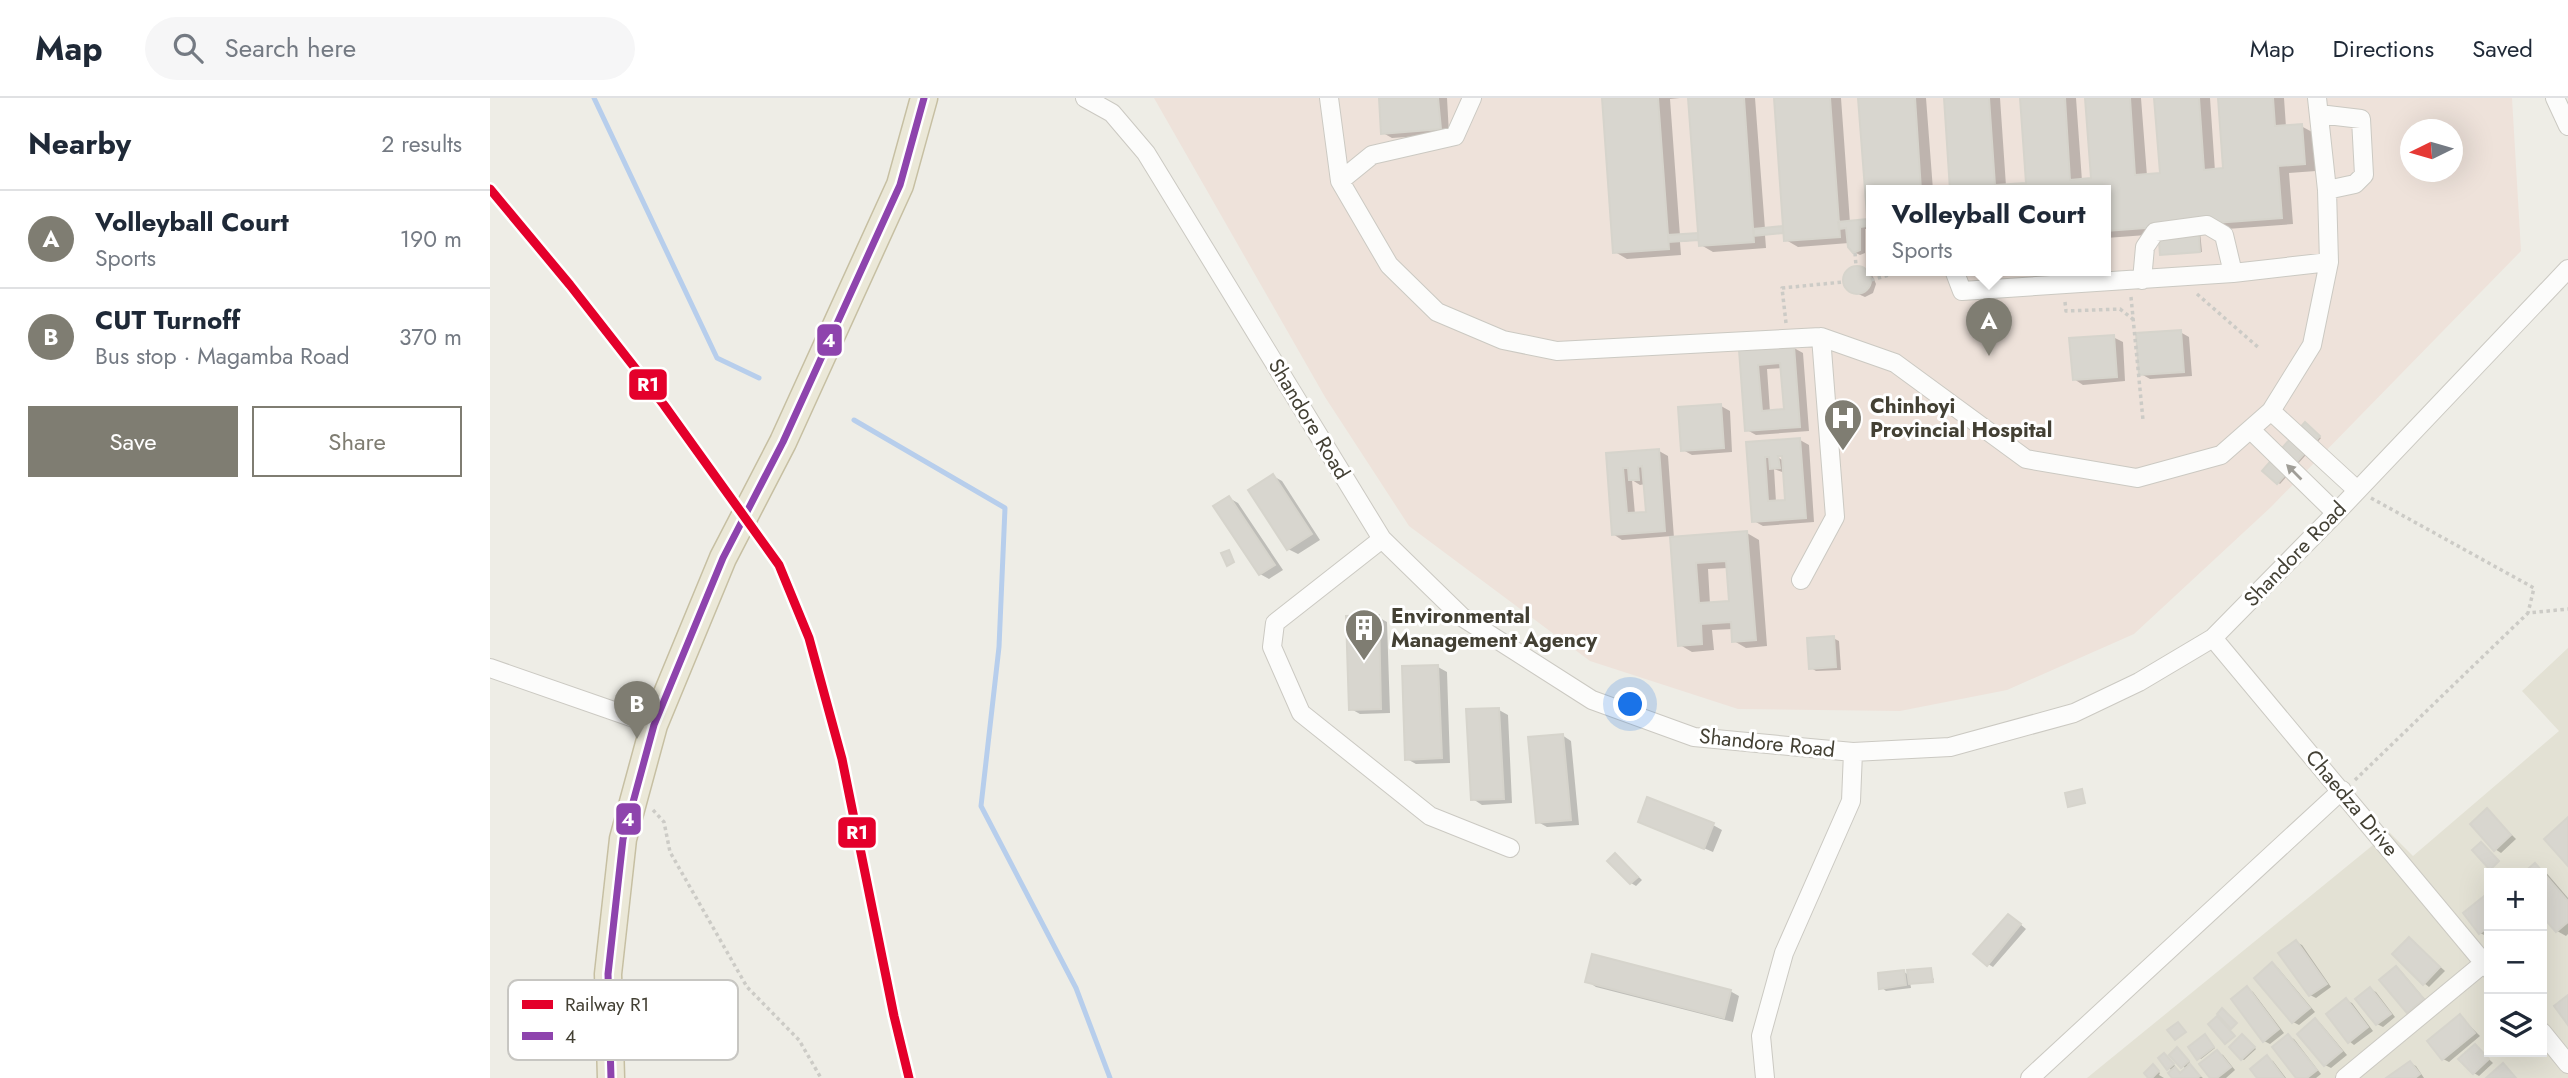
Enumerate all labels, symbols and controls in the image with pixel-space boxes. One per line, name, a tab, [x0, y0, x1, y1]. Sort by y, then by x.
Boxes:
search box	[145, 17, 635, 80]
text: Map	[35, 25, 103, 72]
icon: search	[169, 29, 207, 67]
text: Search here	[225, 29, 356, 67]
text: Map	[2250, 31, 2295, 66]
text: Directions	[2333, 31, 2434, 66]
text: Saved	[2472, 31, 2533, 66]
north arrow	[2400, 119, 2463, 182]
text: Nearby	[28, 122, 131, 165]
text: 2 results	[381, 127, 462, 161]
popup	[1866, 185, 2111, 276]
text: Volleyball Court	[1892, 195, 2085, 233]
text: Volleyball Court	[95, 203, 289, 241]
text: A	[43, 222, 59, 256]
text: 190 m	[400, 222, 462, 256]
text: Sports	[1892, 233, 1953, 267]
text: Sports	[95, 241, 156, 275]
pin: A	[1966, 298, 2012, 356]
text: CUT Turnoff	[95, 301, 240, 339]
text: B	[43, 320, 59, 354]
text: 370 m	[399, 320, 462, 354]
line badge: 4	[816, 323, 843, 357]
text: 4	[822, 327, 836, 354]
text: Bus stop · Magamba Road	[95, 339, 350, 373]
street label: Shandore Road	[1261, 353, 1357, 485]
line badge: R1	[628, 368, 668, 401]
text: R1	[637, 371, 659, 398]
place label: Chinhoyi Provincial Hospital	[1870, 391, 2052, 445]
hospital icon: Chinhoyi Provincial Hospital	[1822, 397, 1864, 452]
button: Save	[28, 406, 238, 477]
button: Share	[252, 406, 462, 477]
one-way arrow	[2285, 463, 2302, 480]
street label: Shandore Road	[2237, 495, 2353, 613]
place label: Environmental Management Agency	[1391, 601, 1598, 655]
building icon: Environmental Management Agency	[1343, 607, 1385, 662]
pin: B	[614, 681, 660, 739]
your location	[1613, 687, 1647, 721]
street label: Shandore Road	[1698, 721, 1836, 765]
street label: Chaedza Drive	[2298, 743, 2406, 863]
line badge: 4	[615, 802, 642, 836]
text: 4	[621, 806, 635, 833]
line badge: R1	[837, 816, 877, 849]
text: R1	[846, 819, 868, 846]
map controls	[2484, 868, 2547, 1057]
button: +	[2484, 868, 2547, 931]
button: −	[2484, 931, 2547, 994]
legend	[508, 980, 738, 1060]
text: Railway R1	[565, 991, 649, 1018]
button: layers	[2484, 994, 2547, 1057]
text: 4	[565, 1023, 576, 1050]

